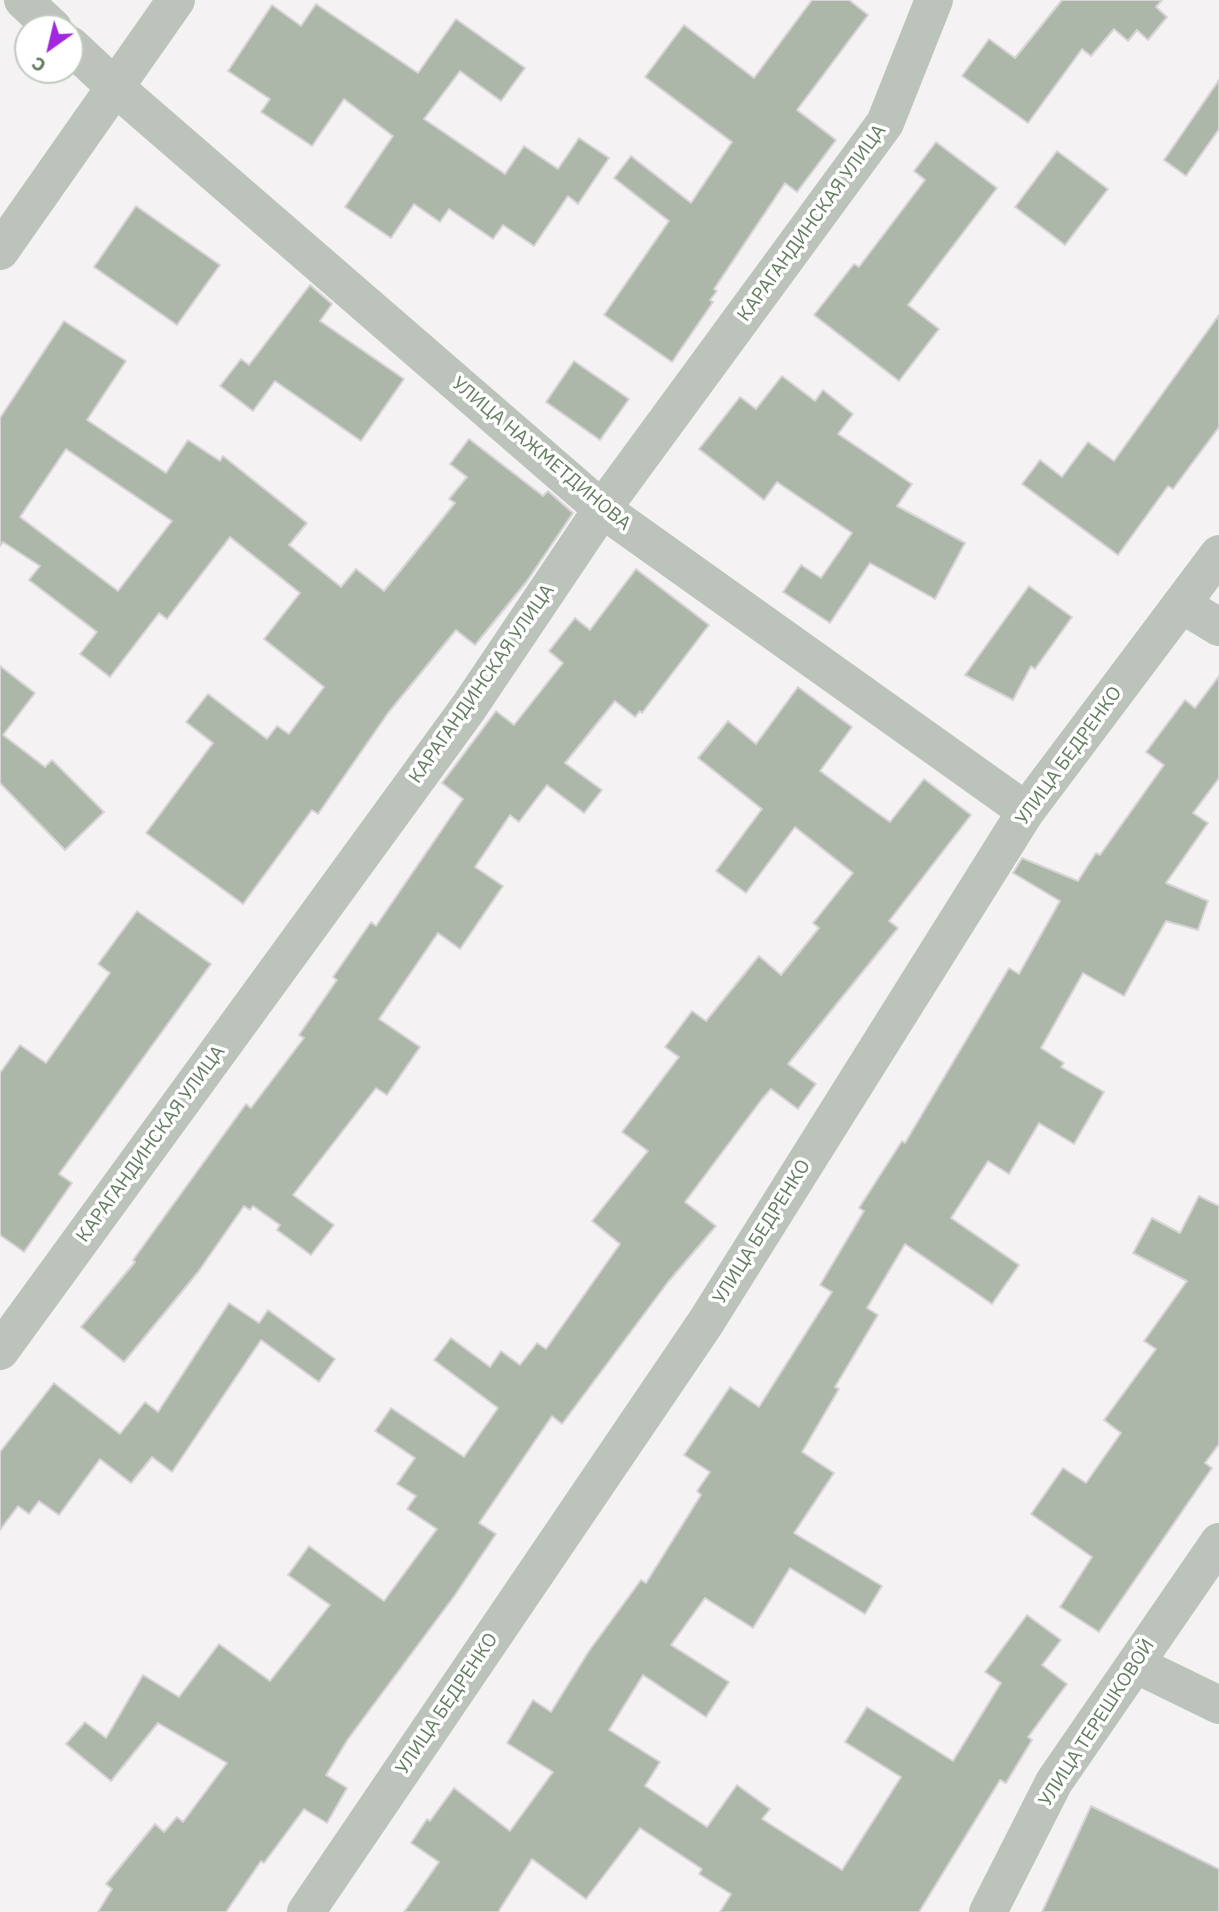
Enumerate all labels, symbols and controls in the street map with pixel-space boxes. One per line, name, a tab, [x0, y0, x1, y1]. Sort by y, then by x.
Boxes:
north arrow	[14, 14, 84, 84]
text: С	[27, 51, 50, 78]
street label: КАРАГАНДИНСКАЯ УЛИЦА	[733, 120, 891, 326]
street label: УЛИЦА НАЖМЕТДИНОВА	[447, 372, 635, 536]
street label: КАРАГАНДИНСКАЯ УЛИЦА	[404, 580, 560, 788]
street label: УЛИЦА БЕДРЕНКО	[1011, 682, 1127, 830]
street label: КАРАГАНДИНСКАЯ УЛИЦА	[72, 1041, 230, 1247]
street label: УЛИЦА БЕДРЕНКО	[708, 1156, 816, 1308]
street label: УЛИЦА БЕДРЕНКО	[391, 1629, 503, 1779]
street label: УЛИЦА ТЕРЕШКОВОЙ	[1034, 1635, 1160, 1811]

